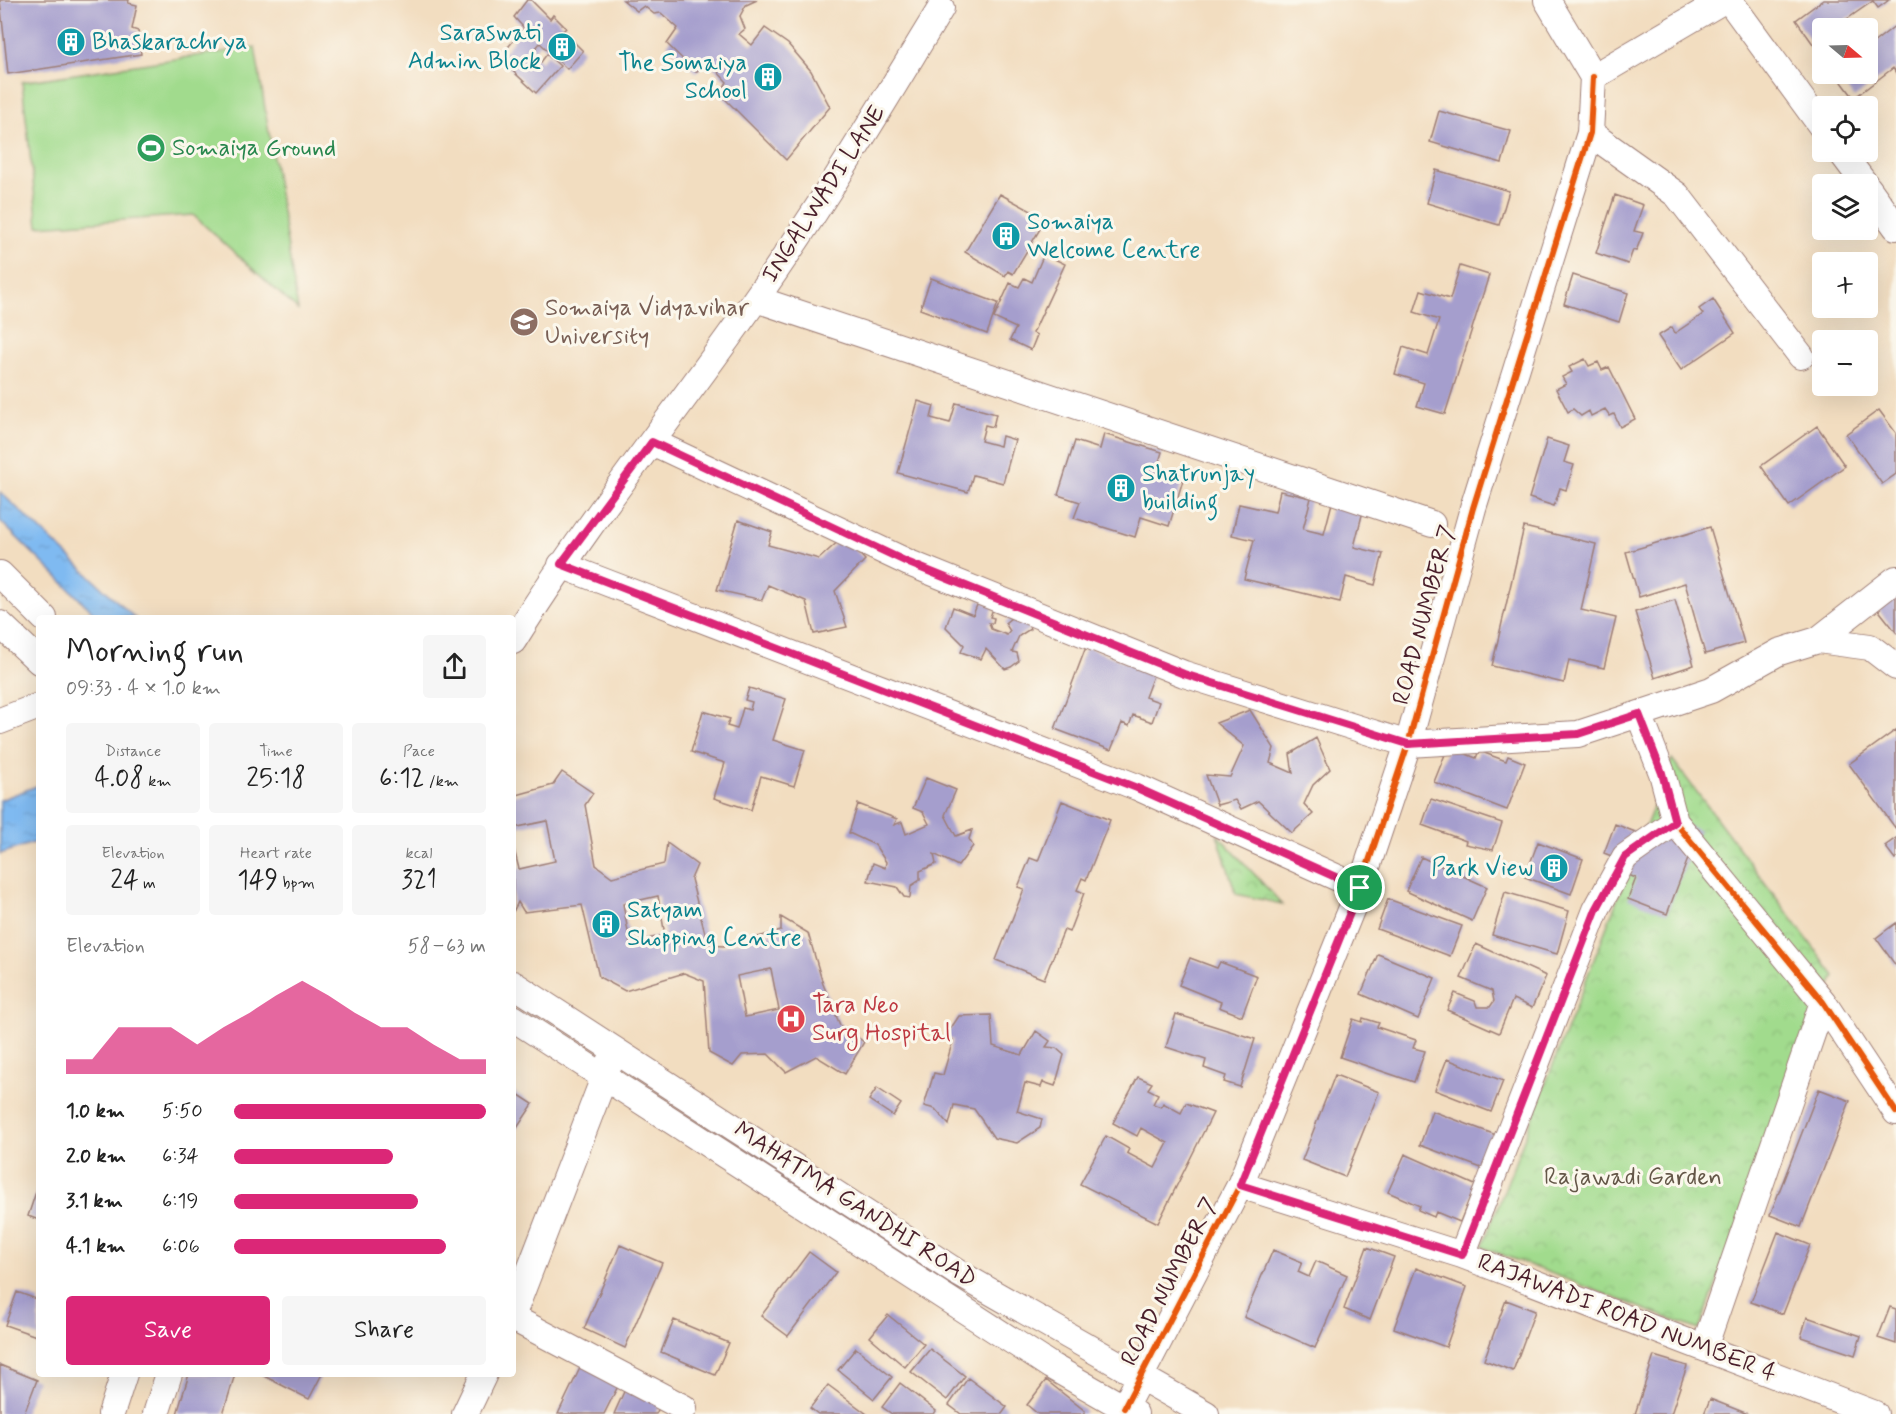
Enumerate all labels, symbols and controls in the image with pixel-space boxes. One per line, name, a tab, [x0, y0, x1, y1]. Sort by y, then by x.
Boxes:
place label: Saraswati Admin Block	[408, 18, 541, 77]
north arrow	[1812, 18, 1878, 84]
map controls	[1812, 18, 1878, 396]
building icon: Bhaskarachrya	[55, 26, 87, 58]
place label: Bhaskarachrya	[92, 27, 247, 58]
building icon: Saraswati Admin Block	[546, 31, 578, 63]
place label: The Somaiya School	[618, 48, 747, 107]
building icon: The Somaiya School	[752, 61, 784, 93]
button: locate	[1812, 96, 1878, 162]
street label: INGALWADI LANE	[755, 99, 893, 289]
sports icon: Somaiya Ground	[135, 132, 167, 164]
place label: Somaiya Ground	[172, 133, 336, 164]
button: layers	[1812, 174, 1878, 240]
place label: Somaiya Welcome Centre	[1027, 207, 1200, 266]
building icon: Somaiya Welcome Centre	[990, 220, 1022, 252]
button: +	[1812, 252, 1878, 318]
place label: Somaiya Vidyavihar University	[545, 293, 750, 352]
school or university icon: Somaiya Vidyavihar University	[508, 306, 540, 338]
button: −	[1812, 330, 1878, 396]
place label: Shatrunjay building	[1142, 459, 1255, 521]
building icon: Shatrunjay building	[1105, 472, 1137, 504]
street label: ROAD NUMBER 7	[1386, 522, 1464, 708]
text: Morning run	[66, 630, 244, 674]
button: share	[423, 635, 486, 698]
text: 09:33 · 4 × 1.0 km	[66, 675, 221, 702]
text: Distance	[105, 741, 161, 762]
text: Time	[259, 741, 293, 762]
text: Pace	[403, 741, 435, 762]
text: 4.08	[95, 762, 144, 796]
text: 25:18	[246, 762, 306, 796]
text: 6:12	[379, 762, 424, 796]
text: km	[144, 771, 172, 792]
text: /km	[424, 771, 459, 792]
text: Elevation	[102, 843, 165, 864]
text: Heart rate	[240, 843, 312, 864]
text: kcal	[406, 843, 432, 864]
building icon: Park View	[1538, 852, 1570, 884]
place label: Park View	[1431, 853, 1533, 884]
pin	[1334, 862, 1385, 913]
text: 24	[110, 864, 139, 898]
text: 149	[237, 864, 278, 898]
text: 321	[401, 864, 437, 898]
icon: arrive	[1343, 871, 1376, 904]
text: m	[139, 873, 156, 894]
text: bpm	[278, 873, 315, 894]
place label: Satyam Shopping Centre	[627, 895, 801, 954]
building icon: Satyam Shopping Centre	[590, 908, 622, 940]
text: Elevation	[66, 933, 145, 960]
text: 58–63 m	[408, 933, 486, 960]
place label: Tara Neo Surg Hospital	[812, 990, 951, 1051]
hospital icon: Tara Neo Surg Hospital	[775, 1003, 807, 1035]
text: 1.0 km	[66, 1098, 125, 1125]
text: 5:50	[162, 1098, 203, 1125]
street label: MAHATMA GANDHI ROAD	[728, 1115, 982, 1295]
text: 2.0 km	[66, 1143, 126, 1170]
text: 6:34	[162, 1143, 199, 1170]
park label: Rajawadi Garden	[1544, 1162, 1722, 1193]
text: 3.1 km	[66, 1188, 123, 1215]
text: 6:19	[162, 1188, 198, 1215]
street label: ROAD NUMBER 7	[1114, 1193, 1226, 1371]
text: 4.1 km	[66, 1233, 125, 1260]
text: 6:06	[162, 1233, 200, 1260]
street label: RAJAWADI ROAD NUMBER 4	[1473, 1247, 1781, 1389]
button: Save	[66, 1296, 270, 1365]
button: Share	[282, 1296, 486, 1365]

